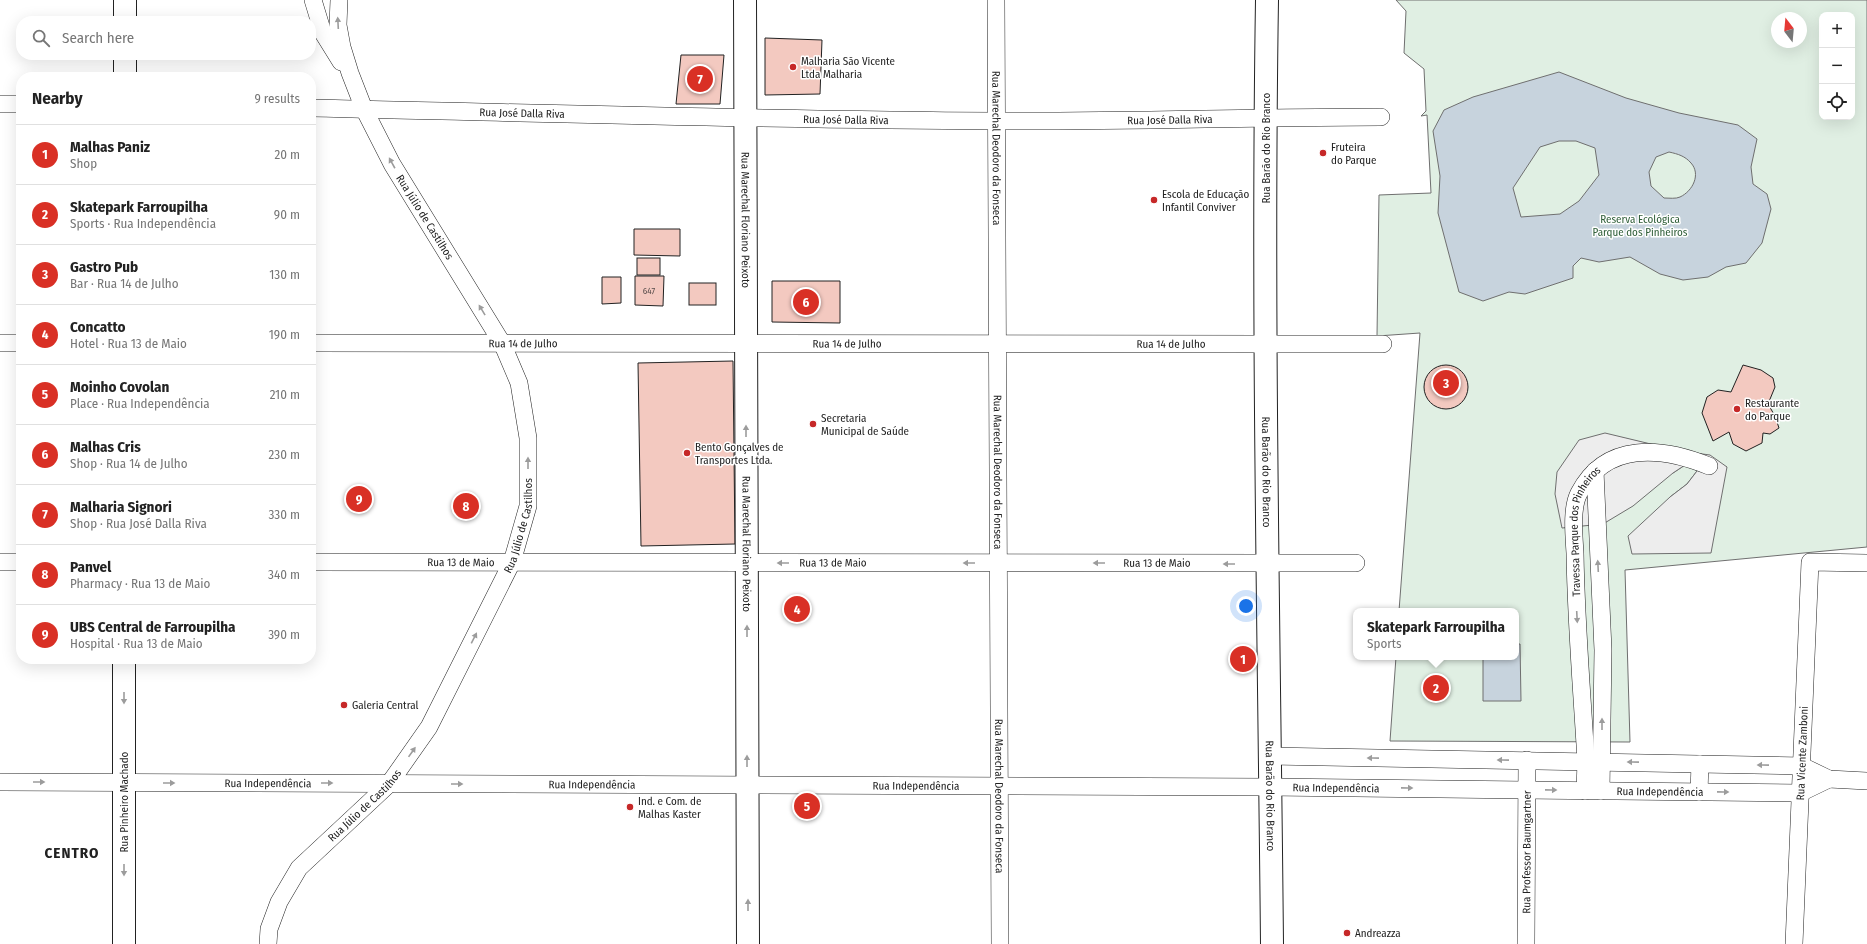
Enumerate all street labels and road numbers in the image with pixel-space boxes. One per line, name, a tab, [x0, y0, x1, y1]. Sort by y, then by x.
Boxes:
street label: Rua Marechal Deodoro da Fonseca	[989, 71, 1003, 225]
street label: Rua Barão do Rio Branco	[1260, 92, 1273, 203]
street label: Rua José Dalla Riva	[479, 106, 565, 121]
street label: Rua José Dalla Riva	[803, 113, 889, 127]
street label: Rua José Dalla Riva	[1127, 113, 1213, 127]
street label: Rua Marechal Floriano Peixoto	[738, 152, 752, 288]
street label: Rua Júlio de Castilhos	[393, 172, 456, 262]
street label: Rua 14 de Julho	[488, 337, 558, 350]
street label: Rua 14 de Julho	[812, 337, 882, 351]
street label: Rua 14 de Julho	[1136, 338, 1206, 351]
street label: Rua Marechal Deodoro da Fonseca	[991, 395, 1004, 549]
street label: Rua Barão do Rio Branco	[1259, 416, 1273, 528]
street label: Travessa Parque dos Pinheiros	[1568, 463, 1604, 597]
street label: Rua Marechal Floriano Peixoto	[740, 476, 753, 612]
street label: Rua Júlio de Castilhos	[501, 478, 535, 575]
street label: Rua 13 de Maio	[427, 556, 495, 569]
street label: Rua 13 de Maio	[799, 556, 867, 570]
street label: Rua 13 de Maio	[1123, 557, 1191, 570]
street label: Rua Vicente Zamboni	[1794, 705, 1811, 801]
street label: Rua Marechal Deodoro da Fonseca	[992, 719, 1006, 873]
street label: Rua Barão do Rio Branco	[1263, 740, 1277, 852]
street label: Rua Pinheiro Machado	[118, 751, 131, 852]
street label: Rua Júlio de Castilhos	[326, 767, 404, 845]
street label: Rua Independência	[224, 777, 311, 790]
street label: Rua Independência	[548, 778, 635, 792]
street label: Rua Independência	[872, 779, 959, 793]
street label: Rua Independência	[1292, 781, 1380, 795]
street label: Rua Independência	[1616, 785, 1704, 799]
street label: Rua Professor Baumgartner	[1520, 790, 1534, 914]

